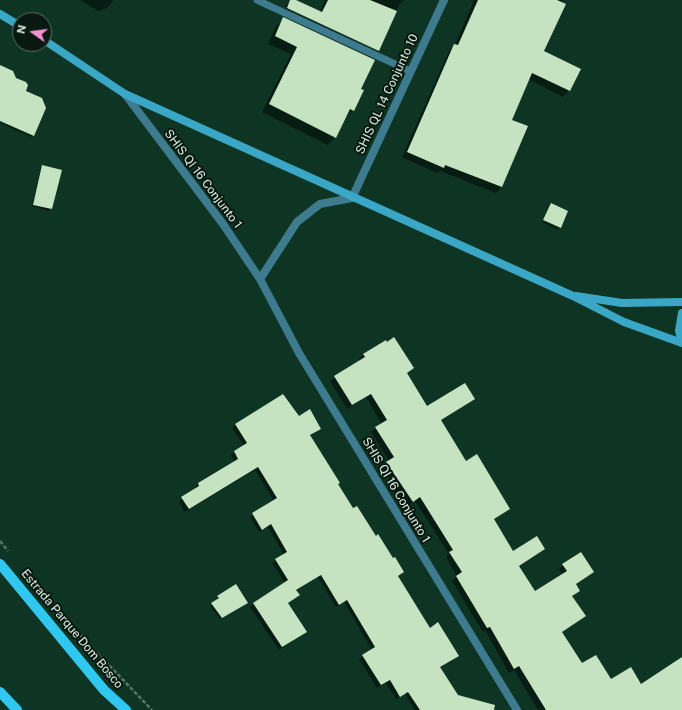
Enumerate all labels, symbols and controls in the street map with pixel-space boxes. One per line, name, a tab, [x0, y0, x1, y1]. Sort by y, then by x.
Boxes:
north arrow	[12, 12, 52, 52]
text: N	[14, 24, 28, 35]
street label: SHIS QL 14 Conjunto 10	[353, 32, 421, 156]
street label: SHIS QI 16 Conjunto 1	[161, 127, 245, 231]
street label: SHIS QI 16 Conjunto 1	[359, 435, 433, 545]
street label: Estrada Parque Dom Bosco	[18, 567, 126, 691]

